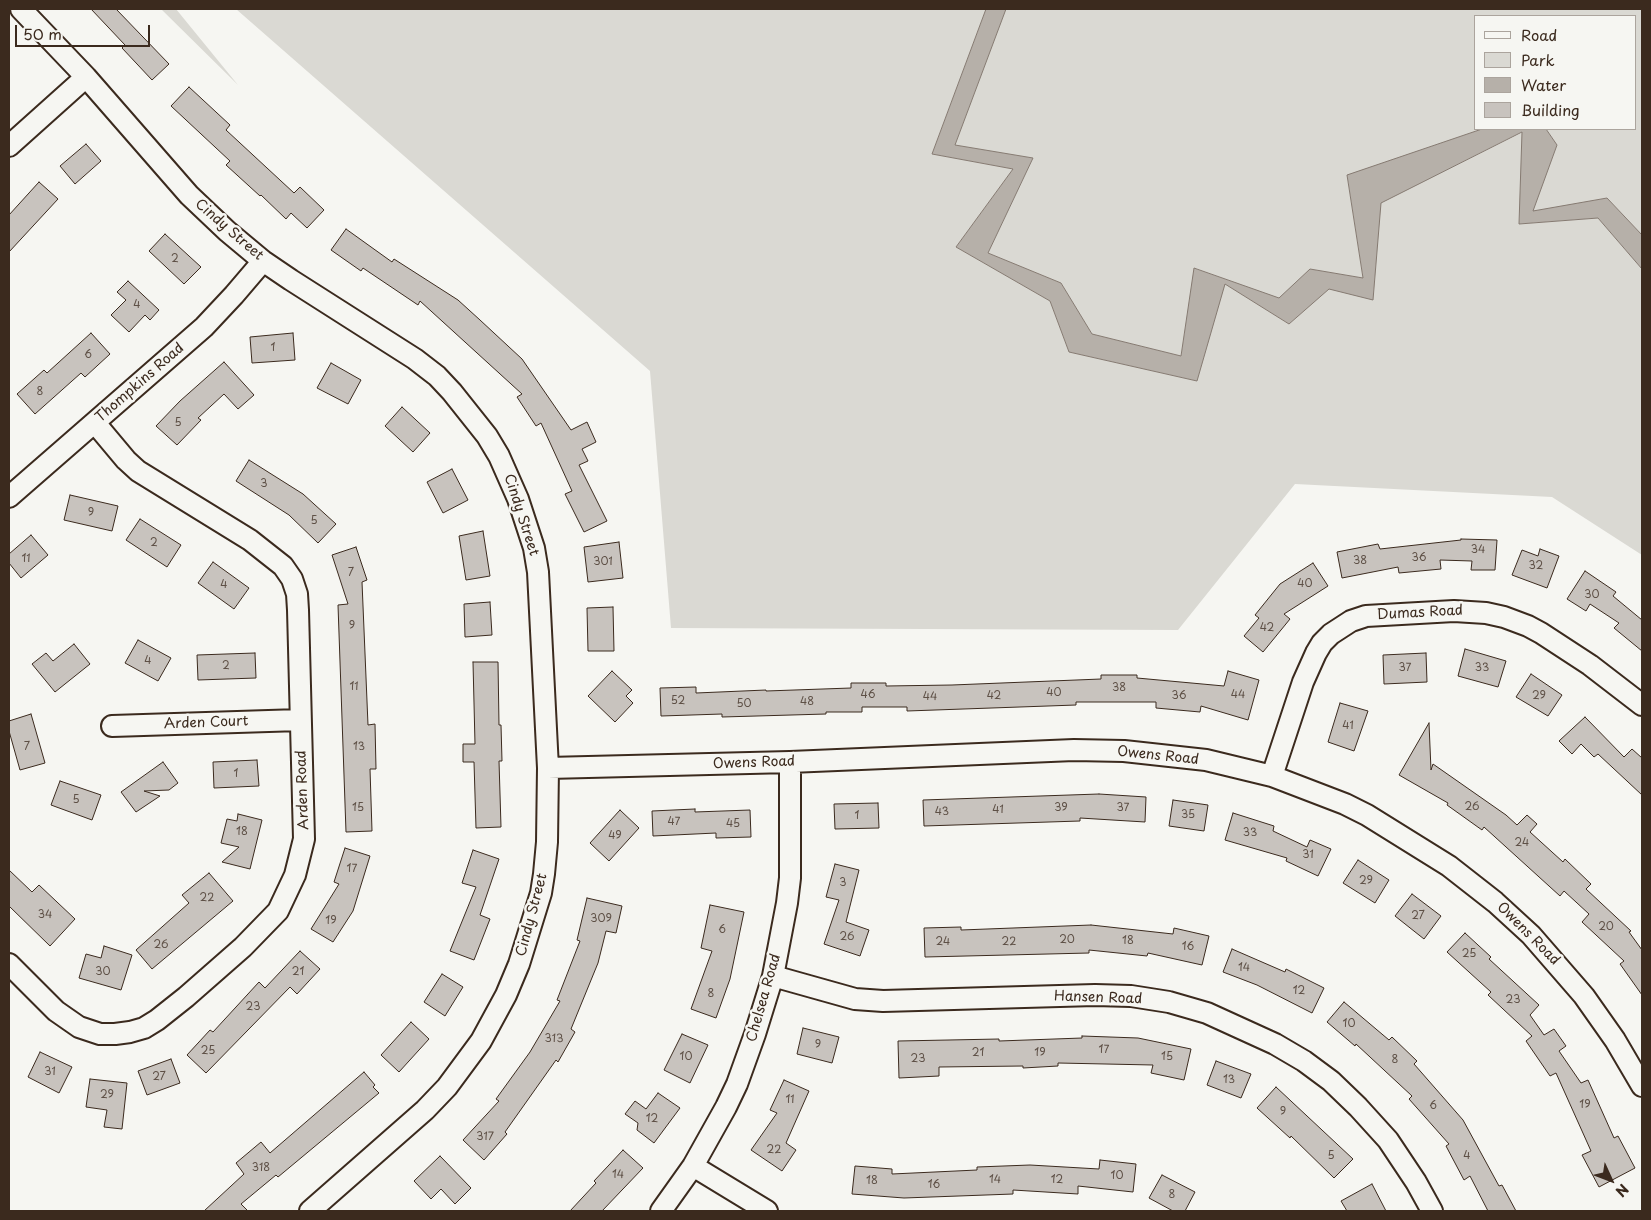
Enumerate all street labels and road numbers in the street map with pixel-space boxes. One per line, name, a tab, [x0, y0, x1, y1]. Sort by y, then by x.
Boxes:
street label: Cindy Street	[191, 196, 267, 264]
street label: Thompkins Road	[92, 340, 188, 426]
street label: Cindy Street	[500, 472, 542, 558]
street label: Dumas Road	[1376, 602, 1464, 624]
street label: Arden Court	[163, 713, 249, 733]
street label: Owens Road	[1116, 743, 1200, 769]
street label: Arden Road	[293, 750, 313, 830]
street label: Owens Road	[713, 753, 795, 773]
street label: Cindy Street	[513, 872, 551, 958]
street label: Owens Road	[1493, 899, 1563, 969]
street label: Chelsea Road	[743, 952, 785, 1044]
street label: Hansen Road	[1054, 988, 1142, 1008]

